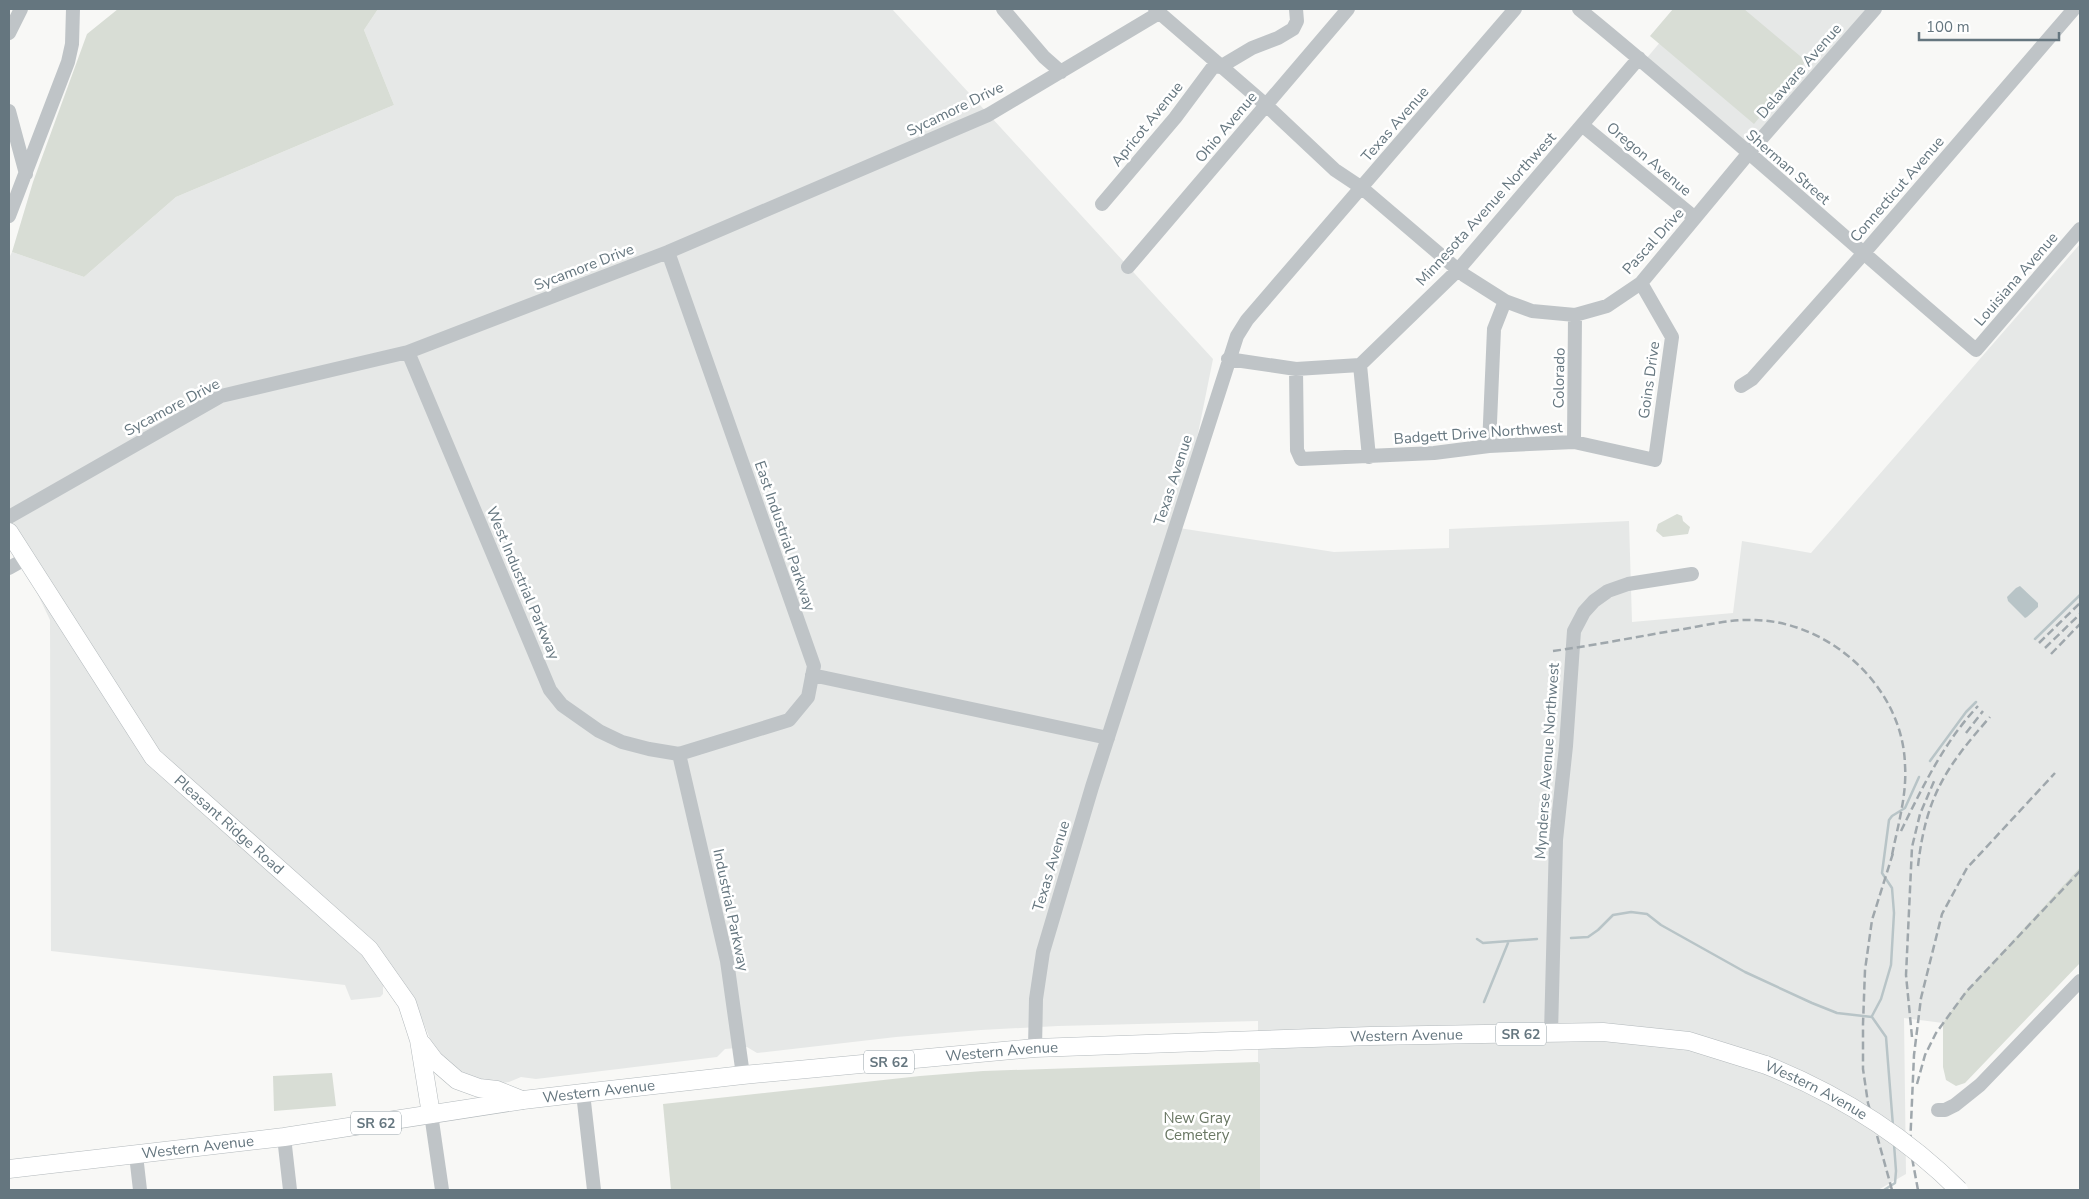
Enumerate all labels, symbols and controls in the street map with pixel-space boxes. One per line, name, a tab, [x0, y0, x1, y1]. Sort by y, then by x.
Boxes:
scale bar	[1919, 10, 2059, 42]
text: 100 m	[1926, 17, 1970, 37]
street label: Delaware Avenue	[1752, 19, 1846, 123]
street label: Sycamore Drive	[903, 77, 1007, 141]
street label: Apricot Avenue	[1107, 77, 1187, 171]
street label: Texas Avenue	[1357, 82, 1433, 166]
street label: Ohio Avenue	[1190, 87, 1262, 167]
street label: Oregon Avenue	[1602, 117, 1696, 201]
street label: Sherman Street	[1742, 125, 1835, 210]
street label: Minnesota Avenue Northwest	[1411, 127, 1561, 290]
street label: Connecticut Avenue	[1845, 132, 1949, 246]
street label: Pascal Drive	[1618, 203, 1688, 279]
street label: Louisiana Avenue	[1970, 228, 2062, 330]
street label: Sycamore Drive	[531, 239, 637, 295]
street label: Goins Drive	[1634, 340, 1664, 420]
street label: Colorado	[1548, 347, 1570, 409]
street label: Sycamore Drive	[121, 373, 223, 441]
street label: Badgett Drive Northwest	[1393, 417, 1564, 449]
street label: Texas Avenue	[1149, 432, 1197, 528]
street label: East Industrial Parkway	[750, 458, 820, 614]
street label: West Industrial Parkway	[482, 503, 564, 663]
street label: Mynderse Avenue Northwest	[1530, 661, 1564, 860]
street label: Pleasant Ridge Road	[170, 771, 288, 879]
street label: Texas Avenue	[1028, 818, 1074, 914]
street label: Industrial Parkway	[708, 847, 754, 973]
road number: SR 62	[1496, 1022, 1546, 1046]
street label: Western Avenue	[1350, 1024, 1463, 1047]
street label: Western Avenue	[945, 1037, 1058, 1066]
road number: SR 62	[864, 1050, 914, 1074]
street label: Western Avenue	[1762, 1056, 1871, 1124]
street label: Western Avenue	[542, 1075, 656, 1108]
park label: New Gray Cemetery	[1163, 1108, 1231, 1145]
road number: SR 62	[351, 1112, 401, 1134]
street label: Western Avenue	[141, 1131, 255, 1163]

